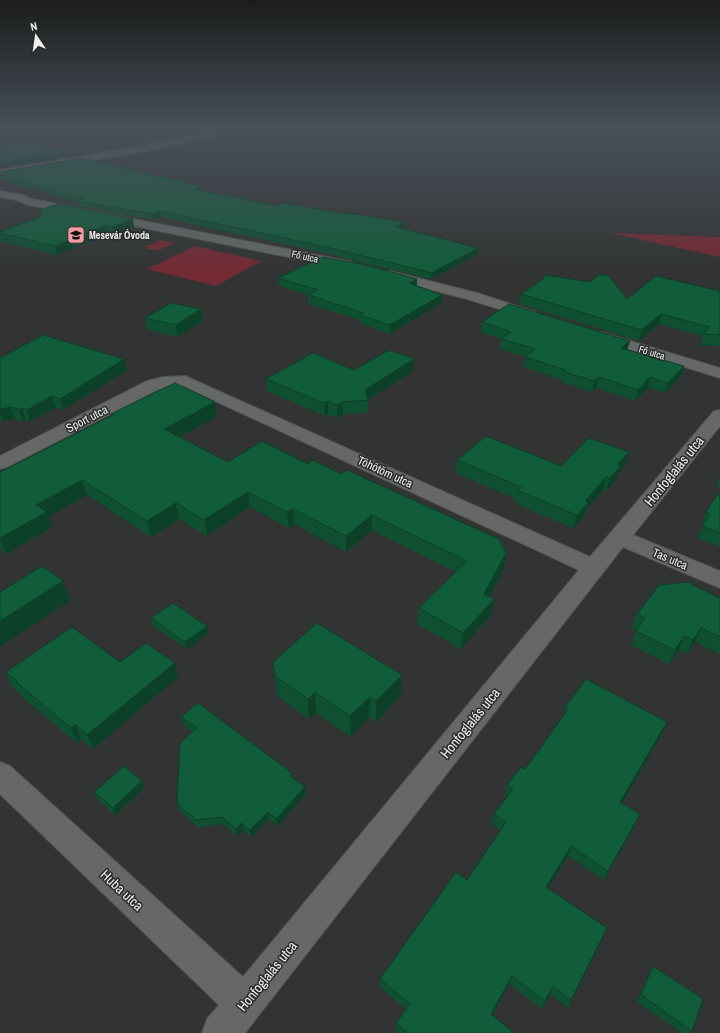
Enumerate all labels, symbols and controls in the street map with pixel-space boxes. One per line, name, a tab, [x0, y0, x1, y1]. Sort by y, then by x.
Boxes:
north arrow	[16, 16, 56, 56]
text: N	[29, 19, 38, 34]
school or university icon: Mesevár Óvoda	[66, 225, 86, 245]
place label: Mesevár Óvoda	[89, 229, 150, 242]
street label: Fő utca	[290, 247, 320, 266]
street label: Fő utca	[637, 342, 667, 363]
street label: Sport utca	[63, 401, 111, 436]
street label: Honfoglalás utca	[640, 432, 708, 510]
street label: Töhötöm utca	[355, 452, 416, 492]
street label: Tas utca	[650, 544, 691, 574]
street label: Honfoglalás utca	[436, 684, 504, 762]
street label: Huba utca	[97, 866, 148, 915]
street label: Honfoglalás utca	[233, 937, 301, 1015]

